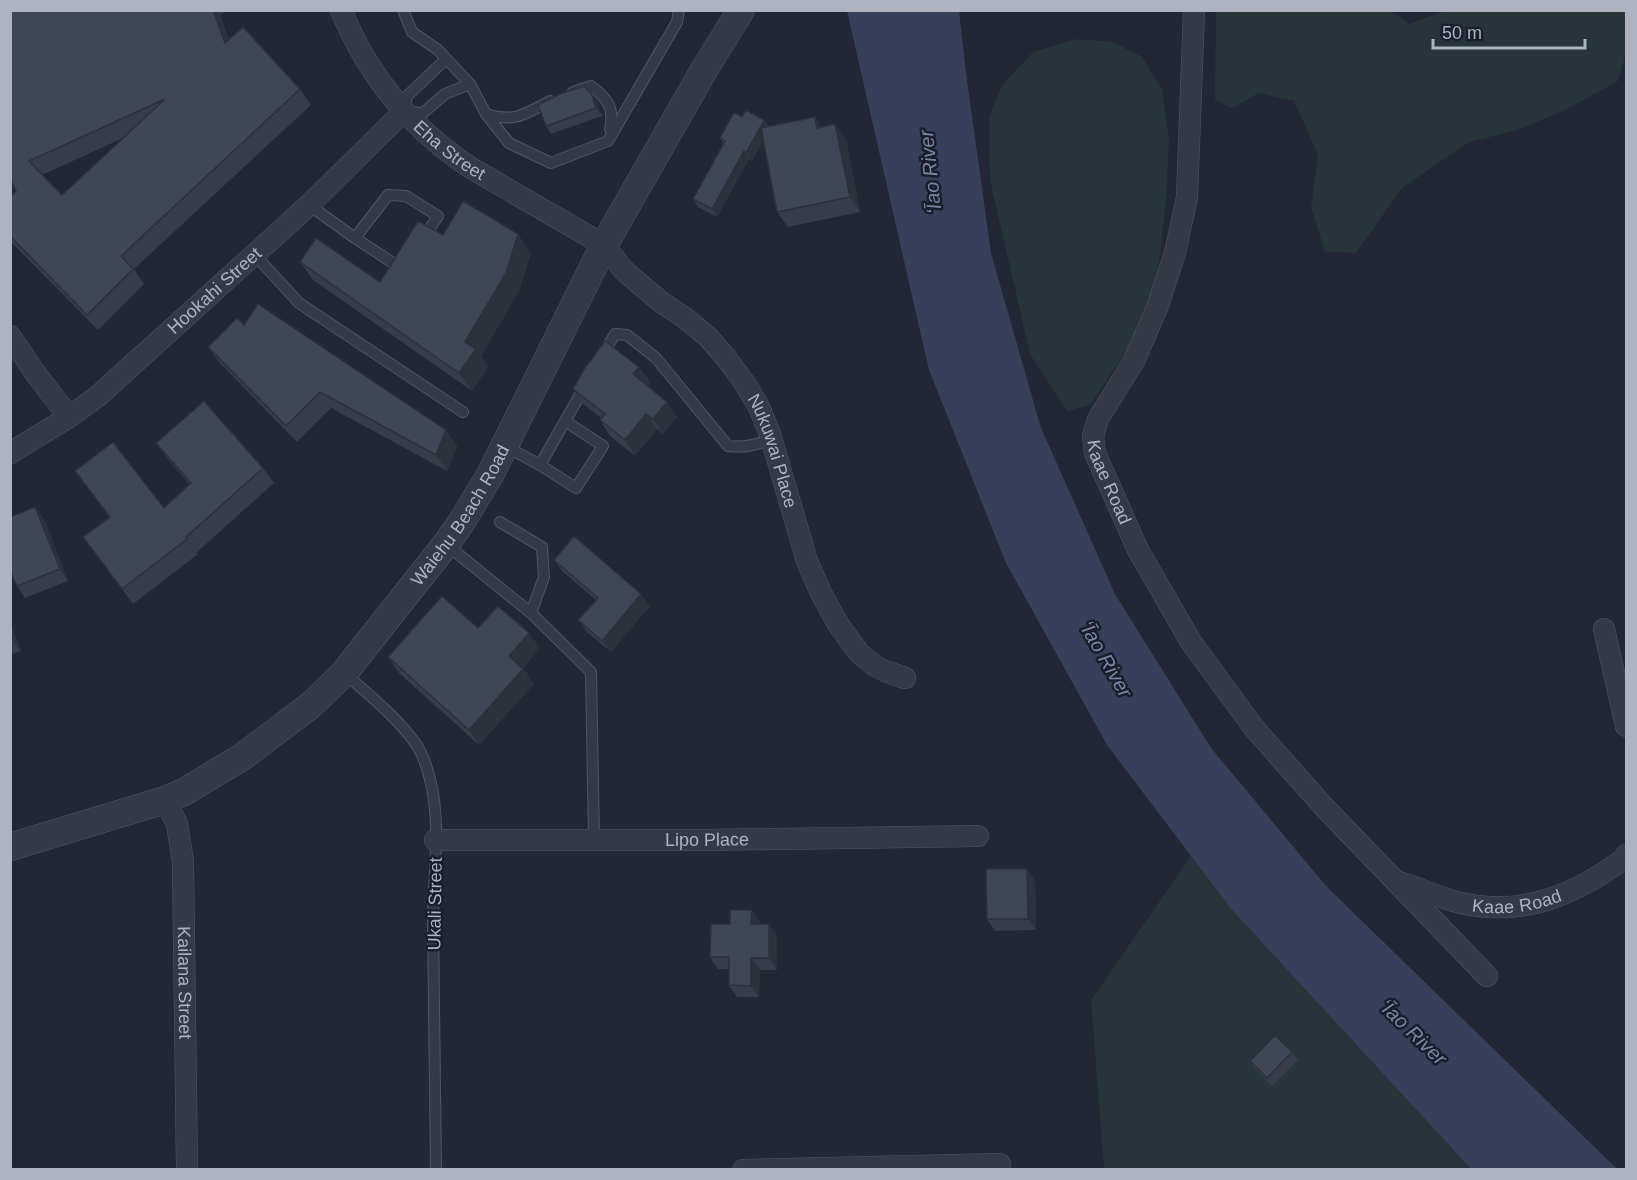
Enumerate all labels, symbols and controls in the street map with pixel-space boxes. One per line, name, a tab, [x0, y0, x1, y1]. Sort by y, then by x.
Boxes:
scale bar	[1433, 12, 1584, 50]
text: 50 m	[1442, 23, 1482, 43]
street label: Eha Street	[410, 117, 489, 184]
water label: ʻĪao River	[915, 128, 945, 215]
street label: Hookahi Street	[164, 243, 265, 338]
street label: Nukuwai Place	[744, 390, 801, 510]
street label: Kaae Road	[1084, 439, 1135, 527]
street label: Waiehu Beach Road	[407, 442, 513, 590]
water label: ʻĪao River	[1075, 617, 1137, 702]
street label: Lipo Place	[665, 829, 749, 850]
street label: Ukali Street	[424, 857, 446, 951]
street label: Kaae Road	[1471, 886, 1564, 917]
street label: Kailana Street	[174, 926, 195, 1039]
water label: ʻĪao River	[1375, 995, 1452, 1070]

